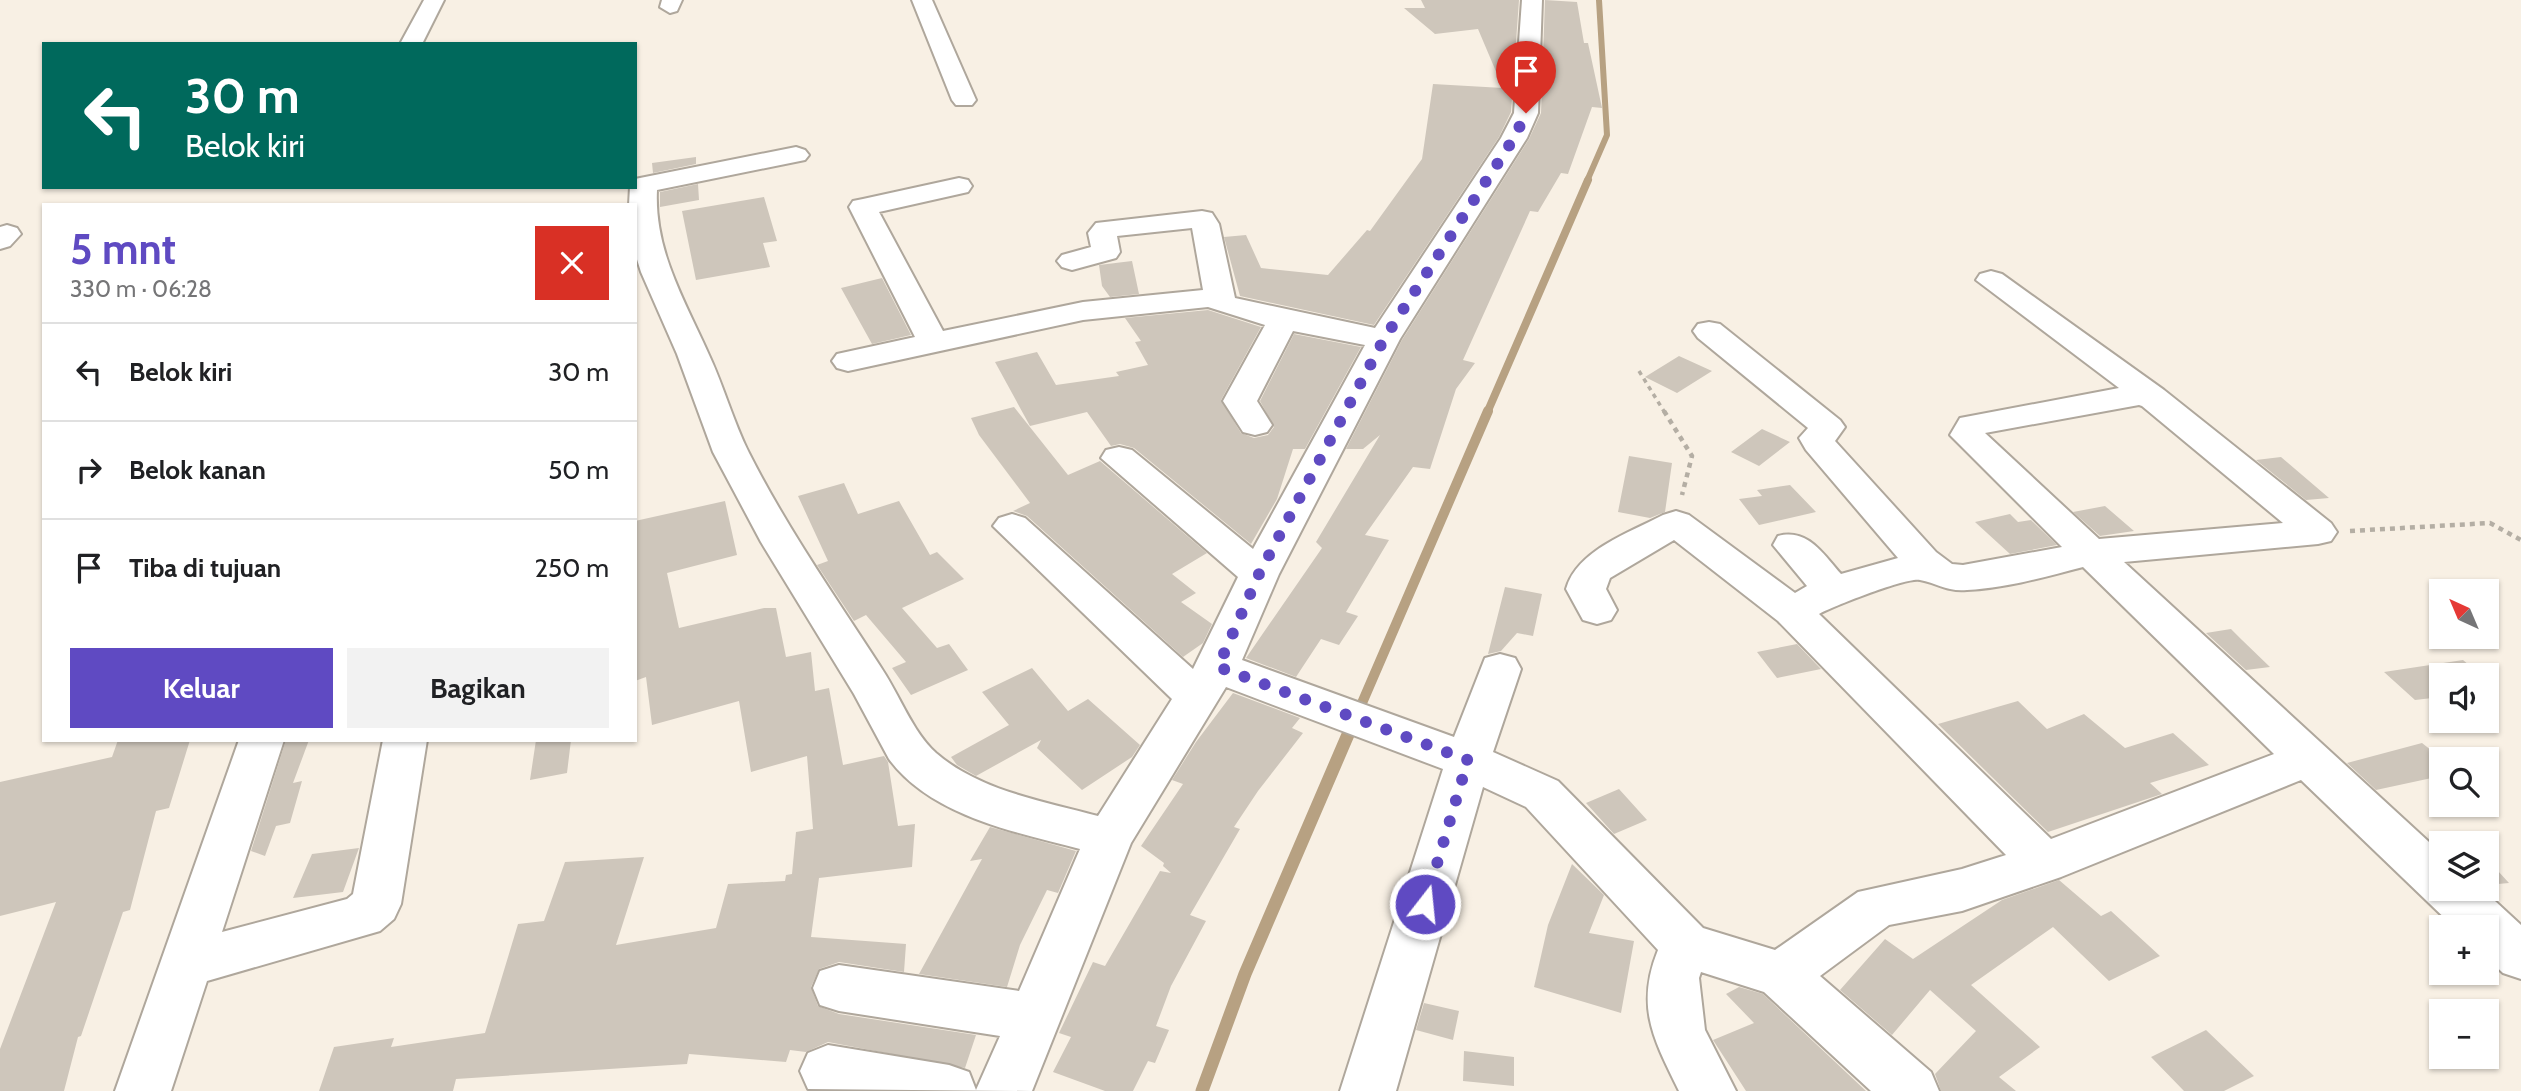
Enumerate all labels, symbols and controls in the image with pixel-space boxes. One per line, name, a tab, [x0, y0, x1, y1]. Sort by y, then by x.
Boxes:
pin	[1496, 41, 1556, 113]
icon: arrive	[1507, 52, 1545, 90]
text: 30 m	[185, 66, 300, 125]
icon: left	[70, 70, 161, 161]
text: Belok kiri	[185, 126, 305, 165]
text: 5 mnt	[70, 223, 176, 275]
button: close	[535, 226, 609, 300]
text: 330 m · 06:28	[70, 275, 212, 303]
icon: left	[70, 353, 108, 391]
text: Belok kiri	[129, 356, 232, 388]
text: 30 m	[548, 356, 609, 388]
icon: right	[70, 451, 108, 489]
text: Belok kanan	[129, 454, 266, 486]
text: 50 m	[548, 454, 609, 486]
icon: arrive	[70, 549, 108, 587]
text: Tiba di tujuan	[129, 552, 281, 584]
text: 250 m	[535, 552, 609, 584]
north arrow	[2429, 579, 2499, 649]
map controls	[2429, 579, 2499, 1069]
button: Keluar	[70, 648, 333, 728]
button: Bagikan	[347, 648, 609, 728]
button: sound	[2429, 663, 2499, 733]
button: search	[2429, 747, 2499, 817]
button: layers	[2429, 831, 2499, 901]
position arrow	[1388, 867, 1462, 941]
button: +	[2429, 915, 2499, 985]
button: −	[2429, 999, 2499, 1069]

